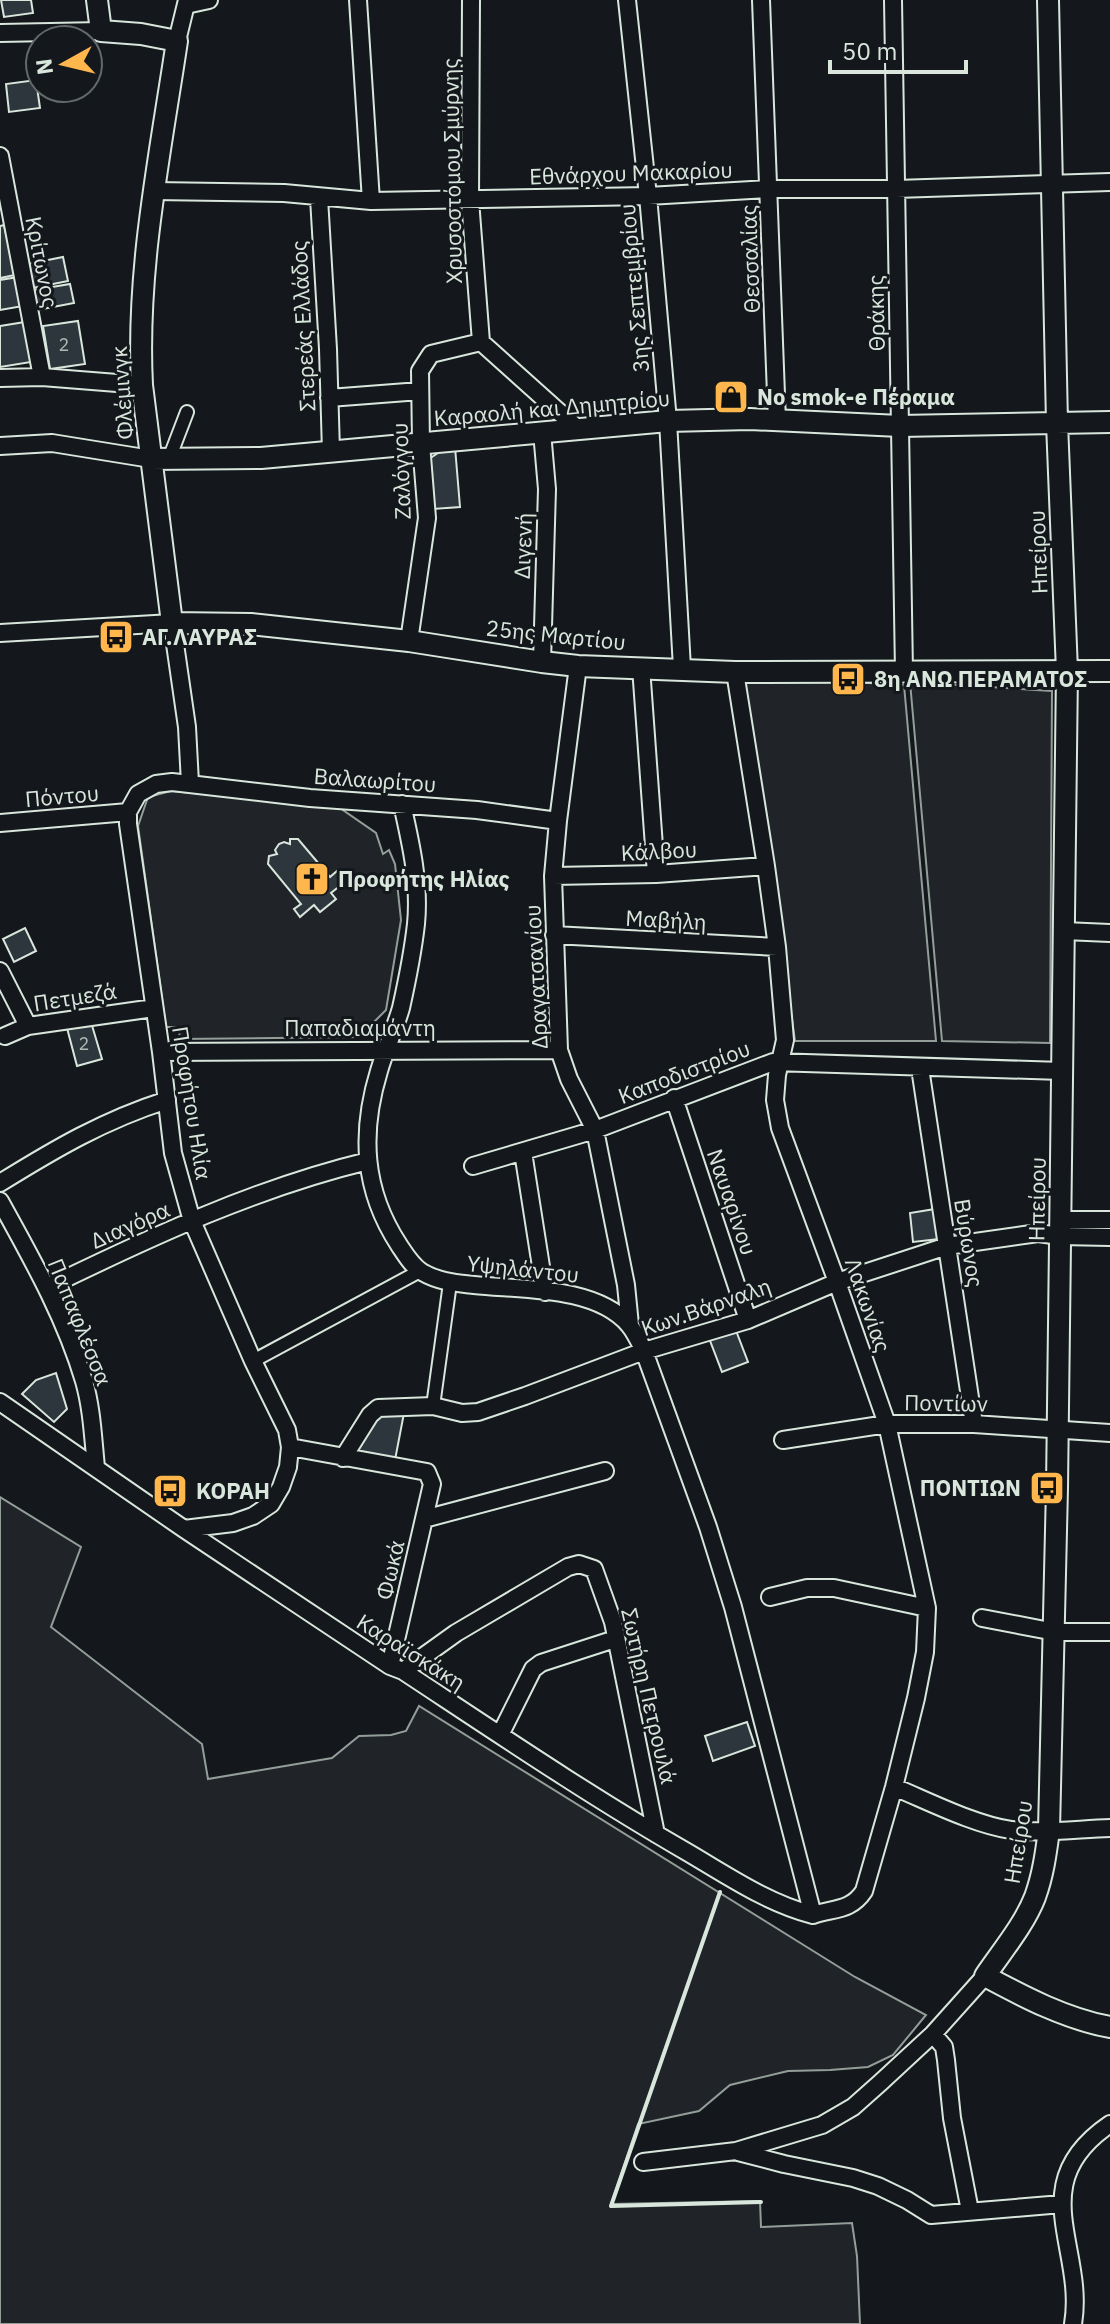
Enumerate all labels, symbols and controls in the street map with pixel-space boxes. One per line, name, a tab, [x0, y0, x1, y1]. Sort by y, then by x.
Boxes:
north arrow	[24, 24, 104, 104]
scale bar	[830, 24, 966, 74]
text: 50 m	[842, 35, 897, 67]
text: N	[28, 57, 59, 77]
street label: Χρυσοστόμου Σμύρνης	[435, 58, 468, 284]
street label: Εθνάρχου Μακαρίου	[529, 154, 733, 191]
street label: 3ης Σεπτεμβρίου	[612, 202, 655, 374]
street label: Θεσσαλίας	[733, 204, 766, 314]
street label: Κρίτωνος	[19, 214, 66, 310]
street label: Στερεάς Ελλάδος	[284, 240, 321, 412]
street label: Θράκης	[860, 274, 891, 352]
house number: 2	[59, 333, 69, 356]
street label: Φλέμινγκ	[104, 345, 139, 441]
shop icon: No smok-e Πέραμα	[712, 378, 750, 416]
place label: No smok-e Πέραμα	[757, 382, 955, 411]
street label: Καραολή και Δημητρίου	[433, 383, 671, 432]
street label: Ζαλόγγου	[384, 422, 417, 520]
street label: Ηπείρου	[1022, 509, 1053, 595]
street label: Διγενή	[507, 512, 538, 580]
street label: 25ης Μαρτίου	[485, 613, 627, 656]
bus stop icon: ΑΓ.ΛΑΥΡΑΣ	[97, 618, 135, 656]
place label: ΑΓ.ΛΑΥΡΑΣ	[142, 622, 257, 651]
bus stop icon: 8η ΑΝΩ ΠΕΡΑΜΑΤΟΣ	[829, 660, 867, 698]
place label: 8η ΑΝΩ ΠΕΡΑΜΑΤΟΣ	[874, 664, 1087, 693]
street label: Βαλαωρίτου	[313, 761, 437, 798]
street label: Πόντου	[24, 778, 100, 813]
street label: Κάλβου	[620, 834, 698, 867]
church icon: Προφήτης Ηλίας	[293, 860, 331, 898]
place label: Προφήτης Ηλίας	[338, 864, 510, 893]
street label: Μαβήλη	[625, 903, 707, 936]
street label: Δραγατσανίου	[517, 904, 554, 1050]
street label: Πετμεζά	[31, 976, 119, 1017]
street label: Παπαδιαμάντη	[284, 1013, 436, 1042]
street label: Προφήτου Ηλία	[166, 1024, 219, 1182]
house number: 2	[79, 1032, 89, 1055]
street label: Καποδιστρίου	[614, 1033, 754, 1110]
street label: Ναυαρίνου	[701, 1145, 764, 1259]
street label: Ηπείρου	[1021, 1157, 1052, 1241]
street label: Διαγόρα	[85, 1194, 174, 1255]
street label: Βύρωνος	[948, 1197, 991, 1289]
street label: Υψηλάντου	[466, 1248, 581, 1289]
street label: Παπαφλέσσα	[42, 1254, 119, 1390]
street label: Λακωνίας	[839, 1254, 898, 1356]
street label: Κων.Βάρναλη	[637, 1271, 775, 1342]
street label: Ποντίων	[904, 1387, 988, 1418]
bus stop icon: ΠΟΝΤΙΩΝ	[1028, 1469, 1066, 1507]
bus stop icon: ΚΟΡΑΗ	[151, 1472, 189, 1510]
place label: ΠΟΝΤΙΩΝ	[920, 1473, 1021, 1502]
place label: ΚΟΡΑΗ	[196, 1476, 270, 1505]
street label: Φωκά	[369, 1537, 410, 1603]
street label: Σωτήρη Πετρουλά	[615, 1605, 684, 1787]
street label: Καραϊσκάκη	[351, 1607, 471, 1696]
street label: Ηπείρου	[997, 1798, 1038, 1886]

